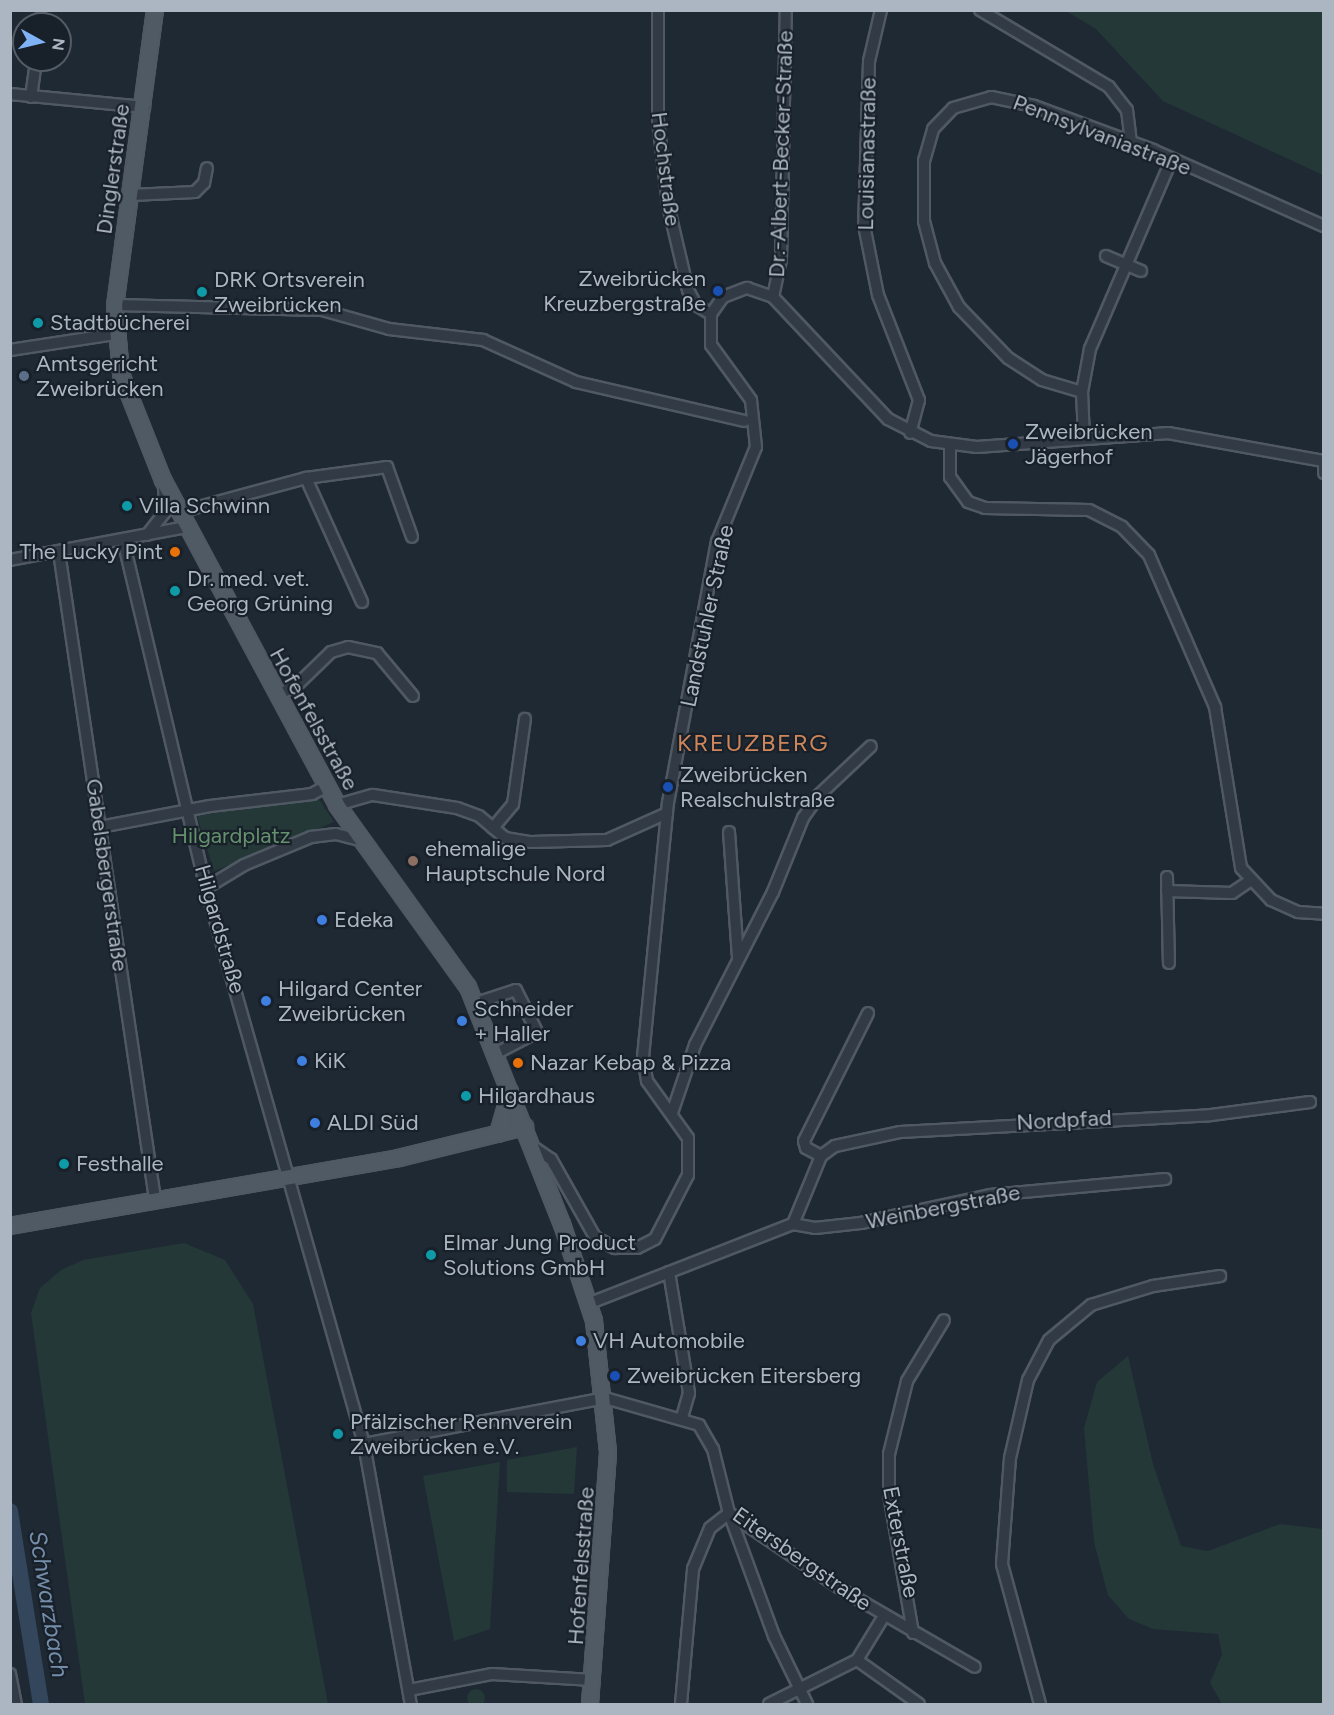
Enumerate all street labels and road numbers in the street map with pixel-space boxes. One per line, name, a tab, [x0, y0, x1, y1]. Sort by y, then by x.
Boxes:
street label: Dr.-Albert-Becker-Straße	[763, 30, 799, 278]
street label: Louisianastraße	[852, 77, 882, 231]
street label: Pennsylvaniastraße	[1009, 89, 1195, 181]
street label: Dinglerstraße	[91, 102, 135, 236]
street label: Hochstraße	[646, 110, 686, 228]
street label: Landstuhler Straße	[675, 522, 739, 710]
street label: Hofenfelsstraße	[264, 643, 364, 795]
street label: Gabelsbergerstraße	[80, 777, 134, 973]
street label: Hilgardstraße	[189, 862, 251, 996]
street label: Nordpfad	[1016, 1104, 1112, 1136]
street label: Weinbergstraße	[864, 1179, 1022, 1235]
street label: Exterstraße	[877, 1484, 925, 1600]
street label: Hofenfelsstraße	[562, 1486, 600, 1646]
street label: Eitersbergstraße	[728, 1501, 876, 1617]

